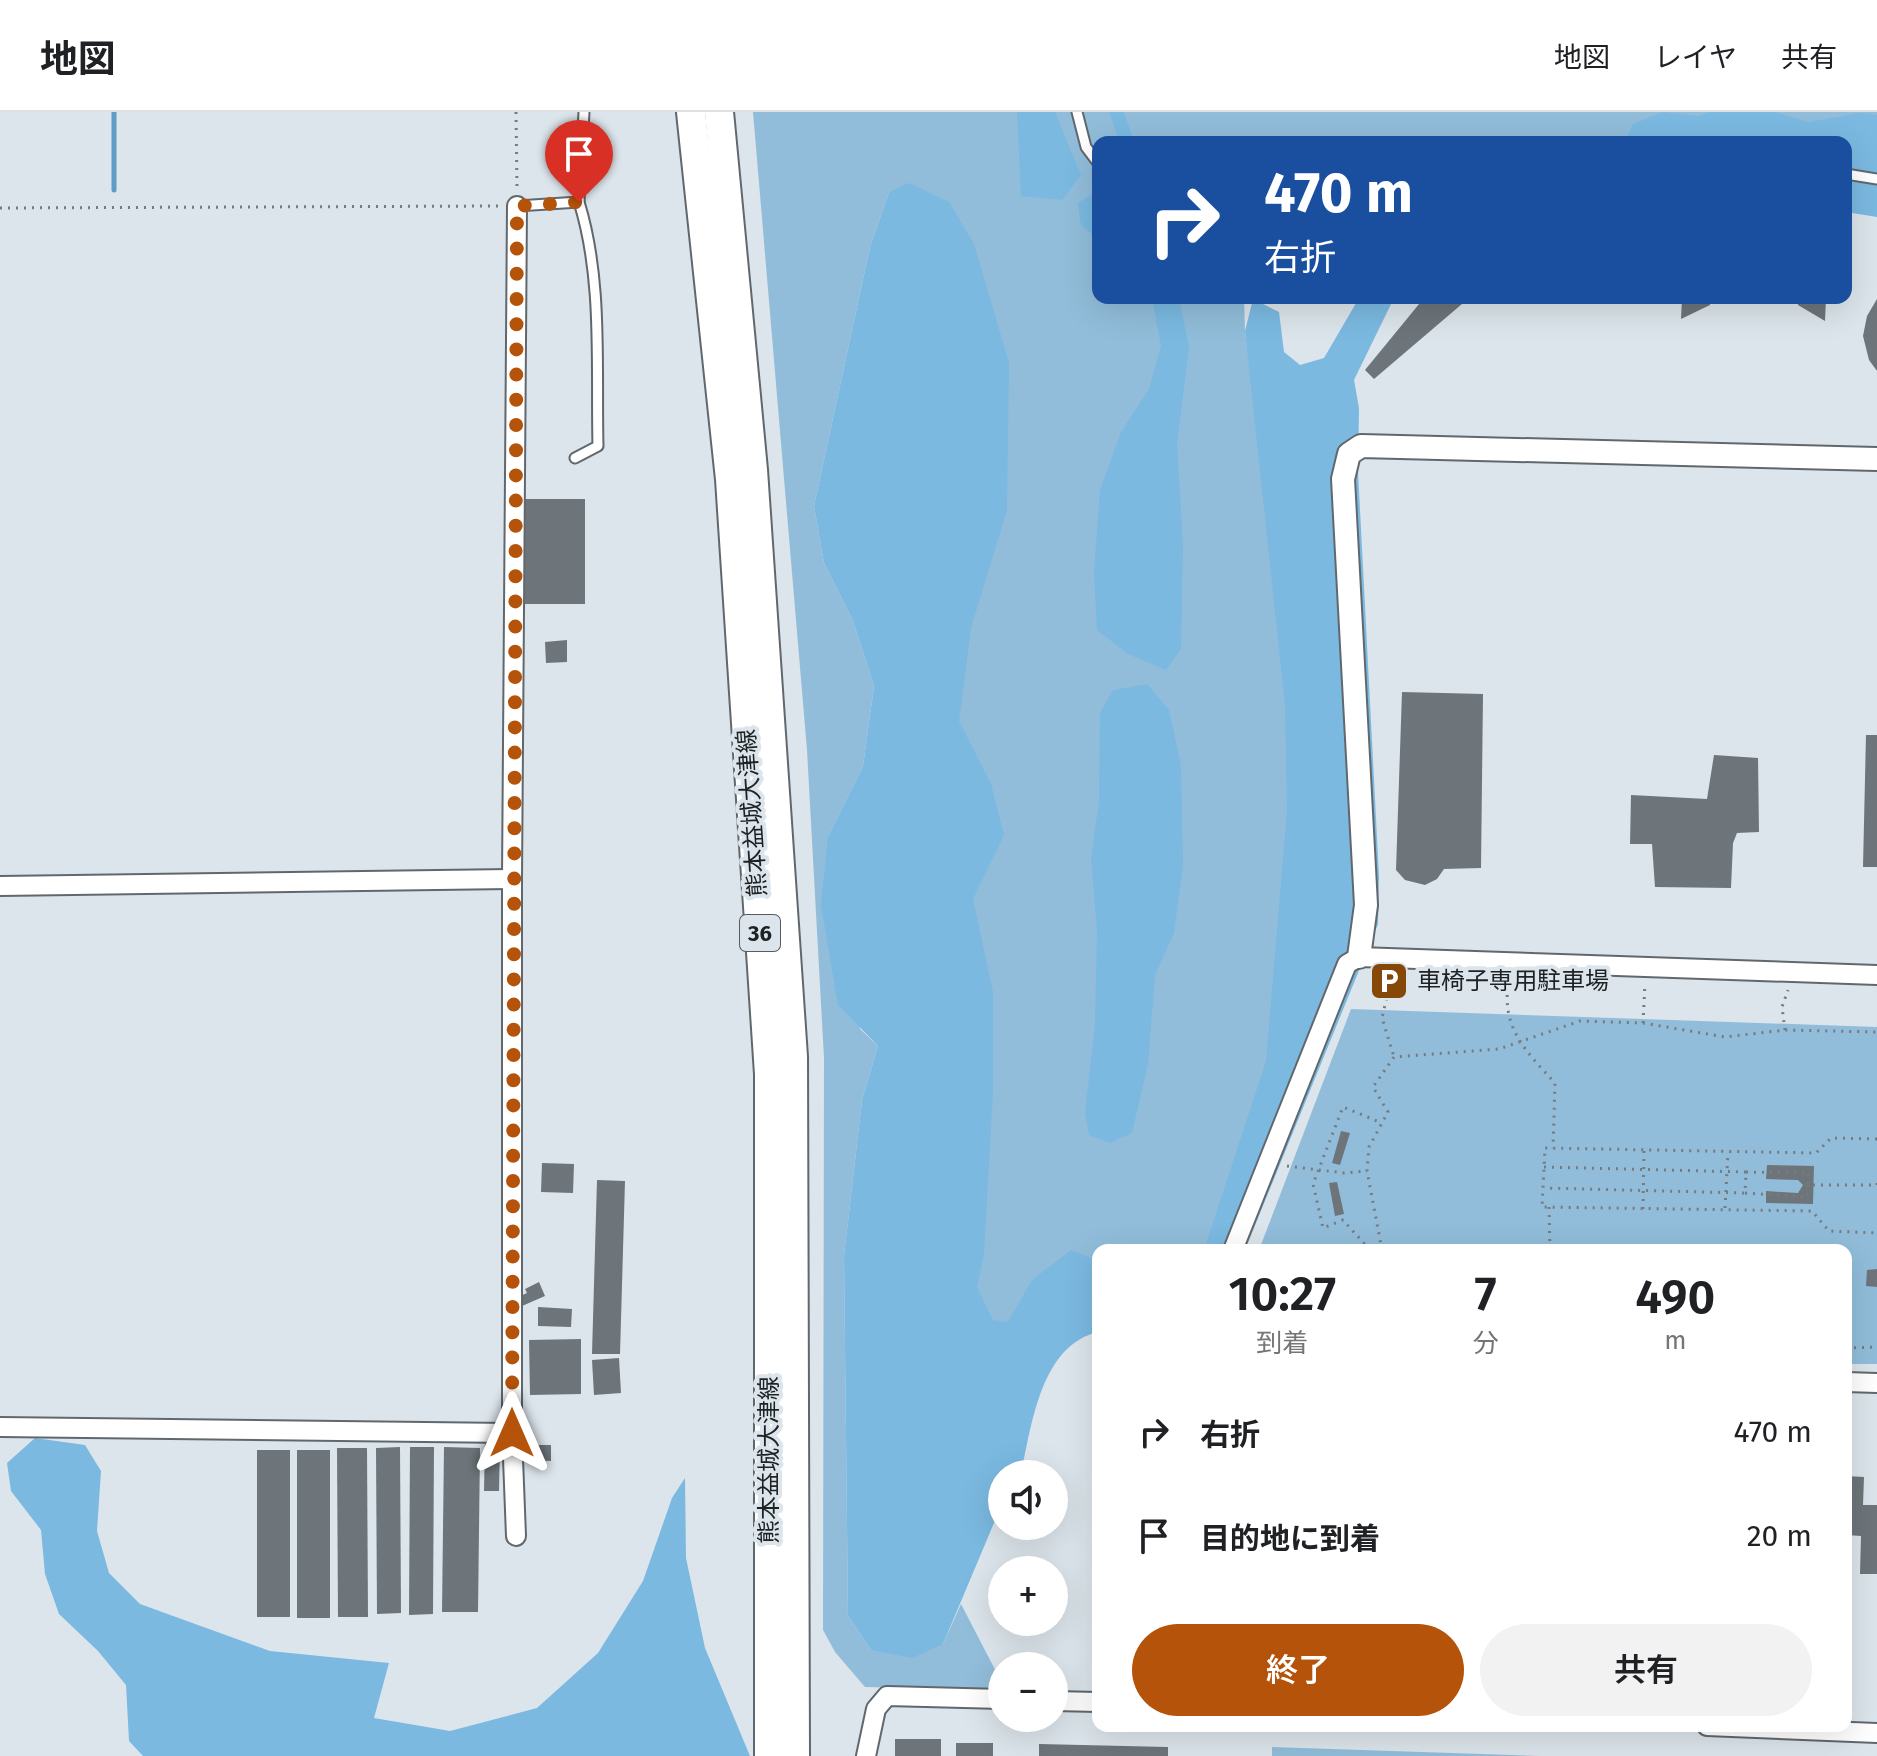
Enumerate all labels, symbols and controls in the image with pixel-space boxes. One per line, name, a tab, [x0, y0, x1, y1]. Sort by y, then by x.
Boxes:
text: 地図	[40, 36, 116, 82]
text: 地図	[1554, 41, 1610, 74]
text: レイヤ	[1654, 41, 1737, 74]
text: 共有	[1781, 41, 1837, 74]
pin	[545, 120, 613, 202]
icon: arrive	[557, 132, 601, 176]
text: 470 m	[1264, 160, 1413, 227]
icon: right	[1132, 168, 1236, 272]
text: 右折	[1264, 236, 1336, 280]
street label: 熊本益城大津線	[732, 728, 772, 898]
road number: 36	[740, 915, 780, 951]
parking icon: 車椅子専用駐車場	[1368, 960, 1410, 1002]
place label: 車椅子専用駐車場	[1417, 967, 1609, 995]
text: 10:27	[1229, 1265, 1336, 1323]
text: 7	[1475, 1265, 1497, 1323]
text: 490	[1635, 1268, 1715, 1326]
text: m	[1664, 1325, 1686, 1356]
text: 到着	[1256, 1328, 1308, 1359]
text: 分	[1473, 1328, 1499, 1359]
street label: 熊本益城大津線	[755, 1376, 783, 1544]
position arrow	[470, 1391, 554, 1475]
icon: right	[1132, 1410, 1176, 1454]
text: 470 m	[1733, 1414, 1812, 1450]
text: 右折	[1200, 1417, 1260, 1453]
map controls	[988, 1460, 1068, 1732]
button: sound	[988, 1460, 1068, 1540]
icon: arrive	[1132, 1514, 1176, 1558]
text: 20 m	[1747, 1518, 1812, 1554]
text: 目的地に到着	[1200, 1521, 1380, 1557]
button: +	[988, 1556, 1068, 1636]
button: 終了	[1132, 1624, 1464, 1716]
button: 共有	[1480, 1624, 1812, 1716]
button: −	[988, 1652, 1068, 1732]

